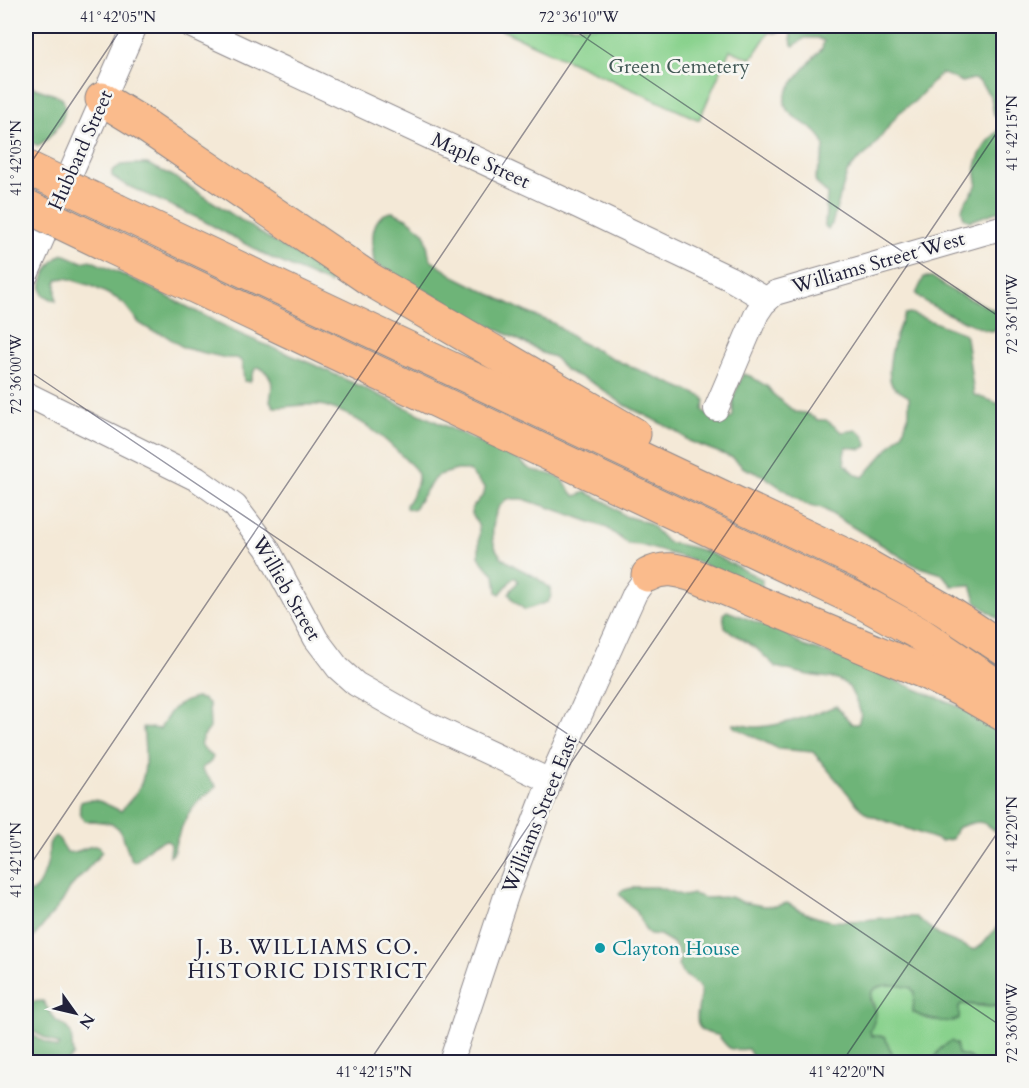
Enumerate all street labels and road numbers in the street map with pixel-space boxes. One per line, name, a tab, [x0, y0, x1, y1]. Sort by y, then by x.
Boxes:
street label: Hubbard Street	[42, 85, 119, 215]
street label: Maple Street	[427, 126, 535, 195]
street label: Williams Street West	[788, 225, 968, 300]
street label: Willieb Street	[245, 530, 328, 646]
street label: Williams Street East	[495, 730, 584, 898]

